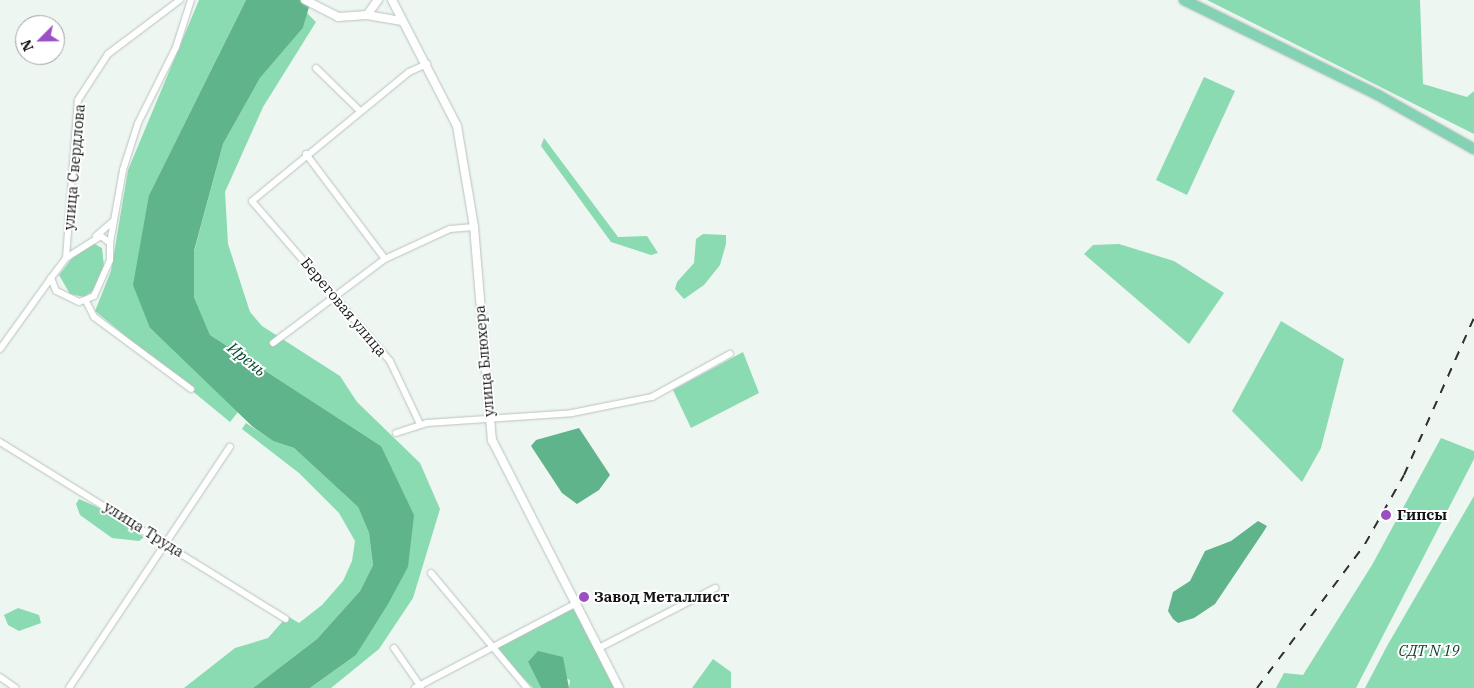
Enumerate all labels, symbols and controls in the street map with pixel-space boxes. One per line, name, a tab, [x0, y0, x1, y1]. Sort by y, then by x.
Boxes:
north arrow	[15, 15, 65, 65]
text: N	[17, 37, 38, 54]
street label: улица Свердлова	[60, 103, 88, 231]
street label: Береговая улица	[297, 254, 391, 360]
street label: улица Блюхера	[470, 304, 498, 418]
water label: Ирень	[224, 338, 270, 380]
street label: улица Труда	[101, 497, 187, 561]
place label: Гипсы	[1397, 506, 1447, 524]
marker: Гипсы	[1379, 508, 1393, 522]
place label: Завод Металлист	[594, 588, 729, 606]
marker: Завод Металлист	[578, 591, 590, 603]
park label: СДТ N 19	[1398, 642, 1460, 660]

